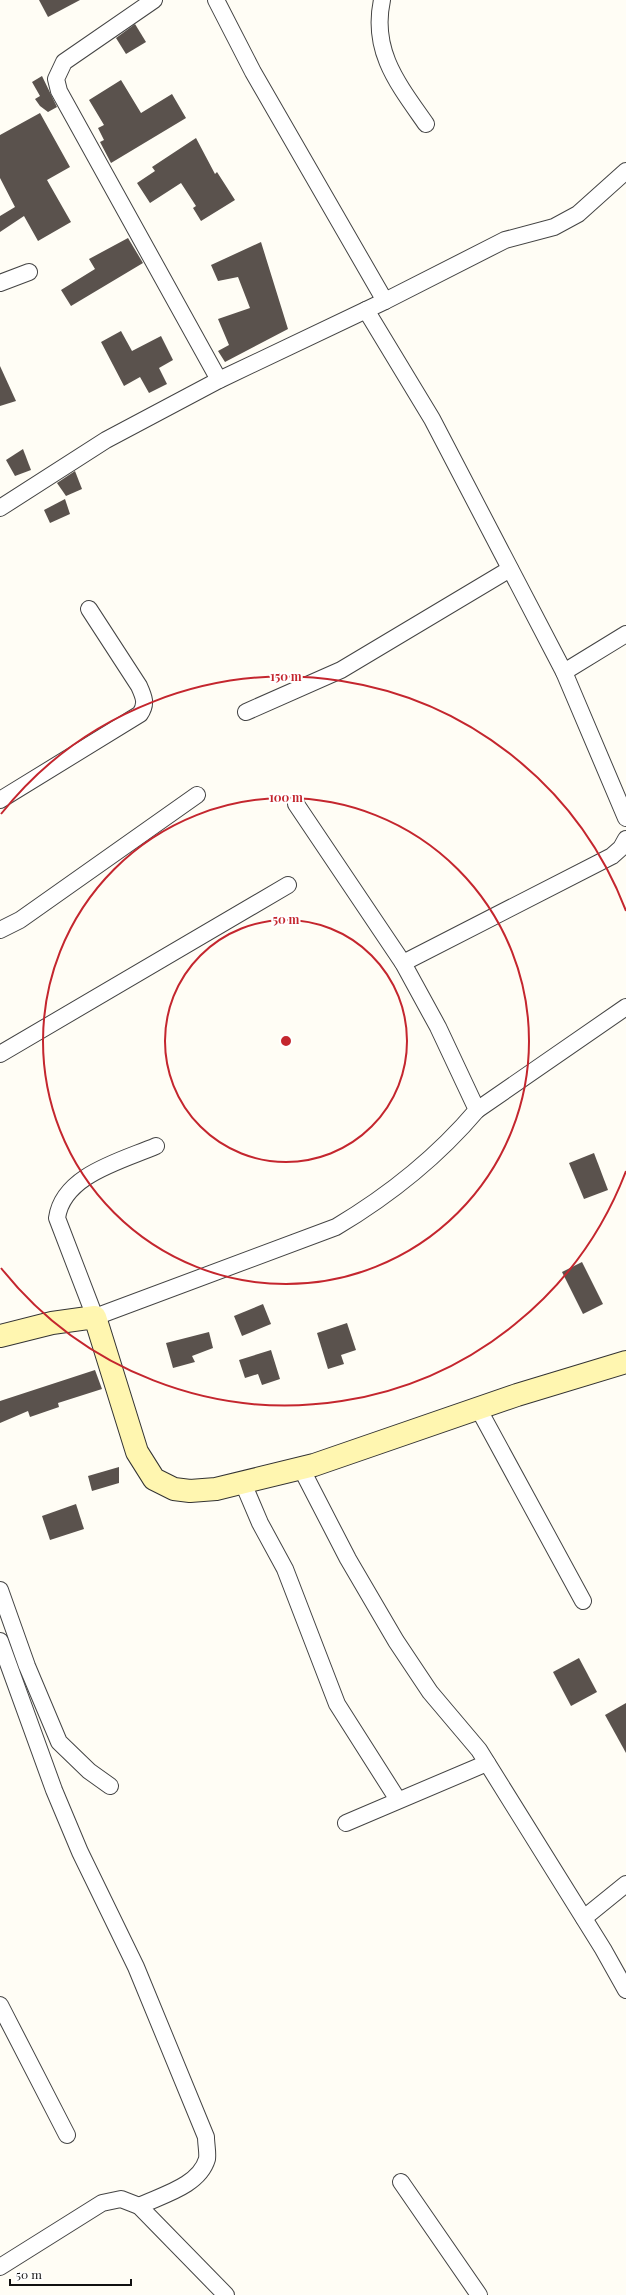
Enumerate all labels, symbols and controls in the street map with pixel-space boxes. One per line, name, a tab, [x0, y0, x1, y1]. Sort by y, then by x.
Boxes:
text: 150 m	[270, 668, 302, 684]
text: 100 m	[269, 789, 303, 805]
text: 50 m	[273, 911, 300, 927]
centre of rings	[279, 1034, 293, 1048]
scale bar	[10, 2261, 131, 2287]
text: 50 m	[16, 2266, 42, 2282]

